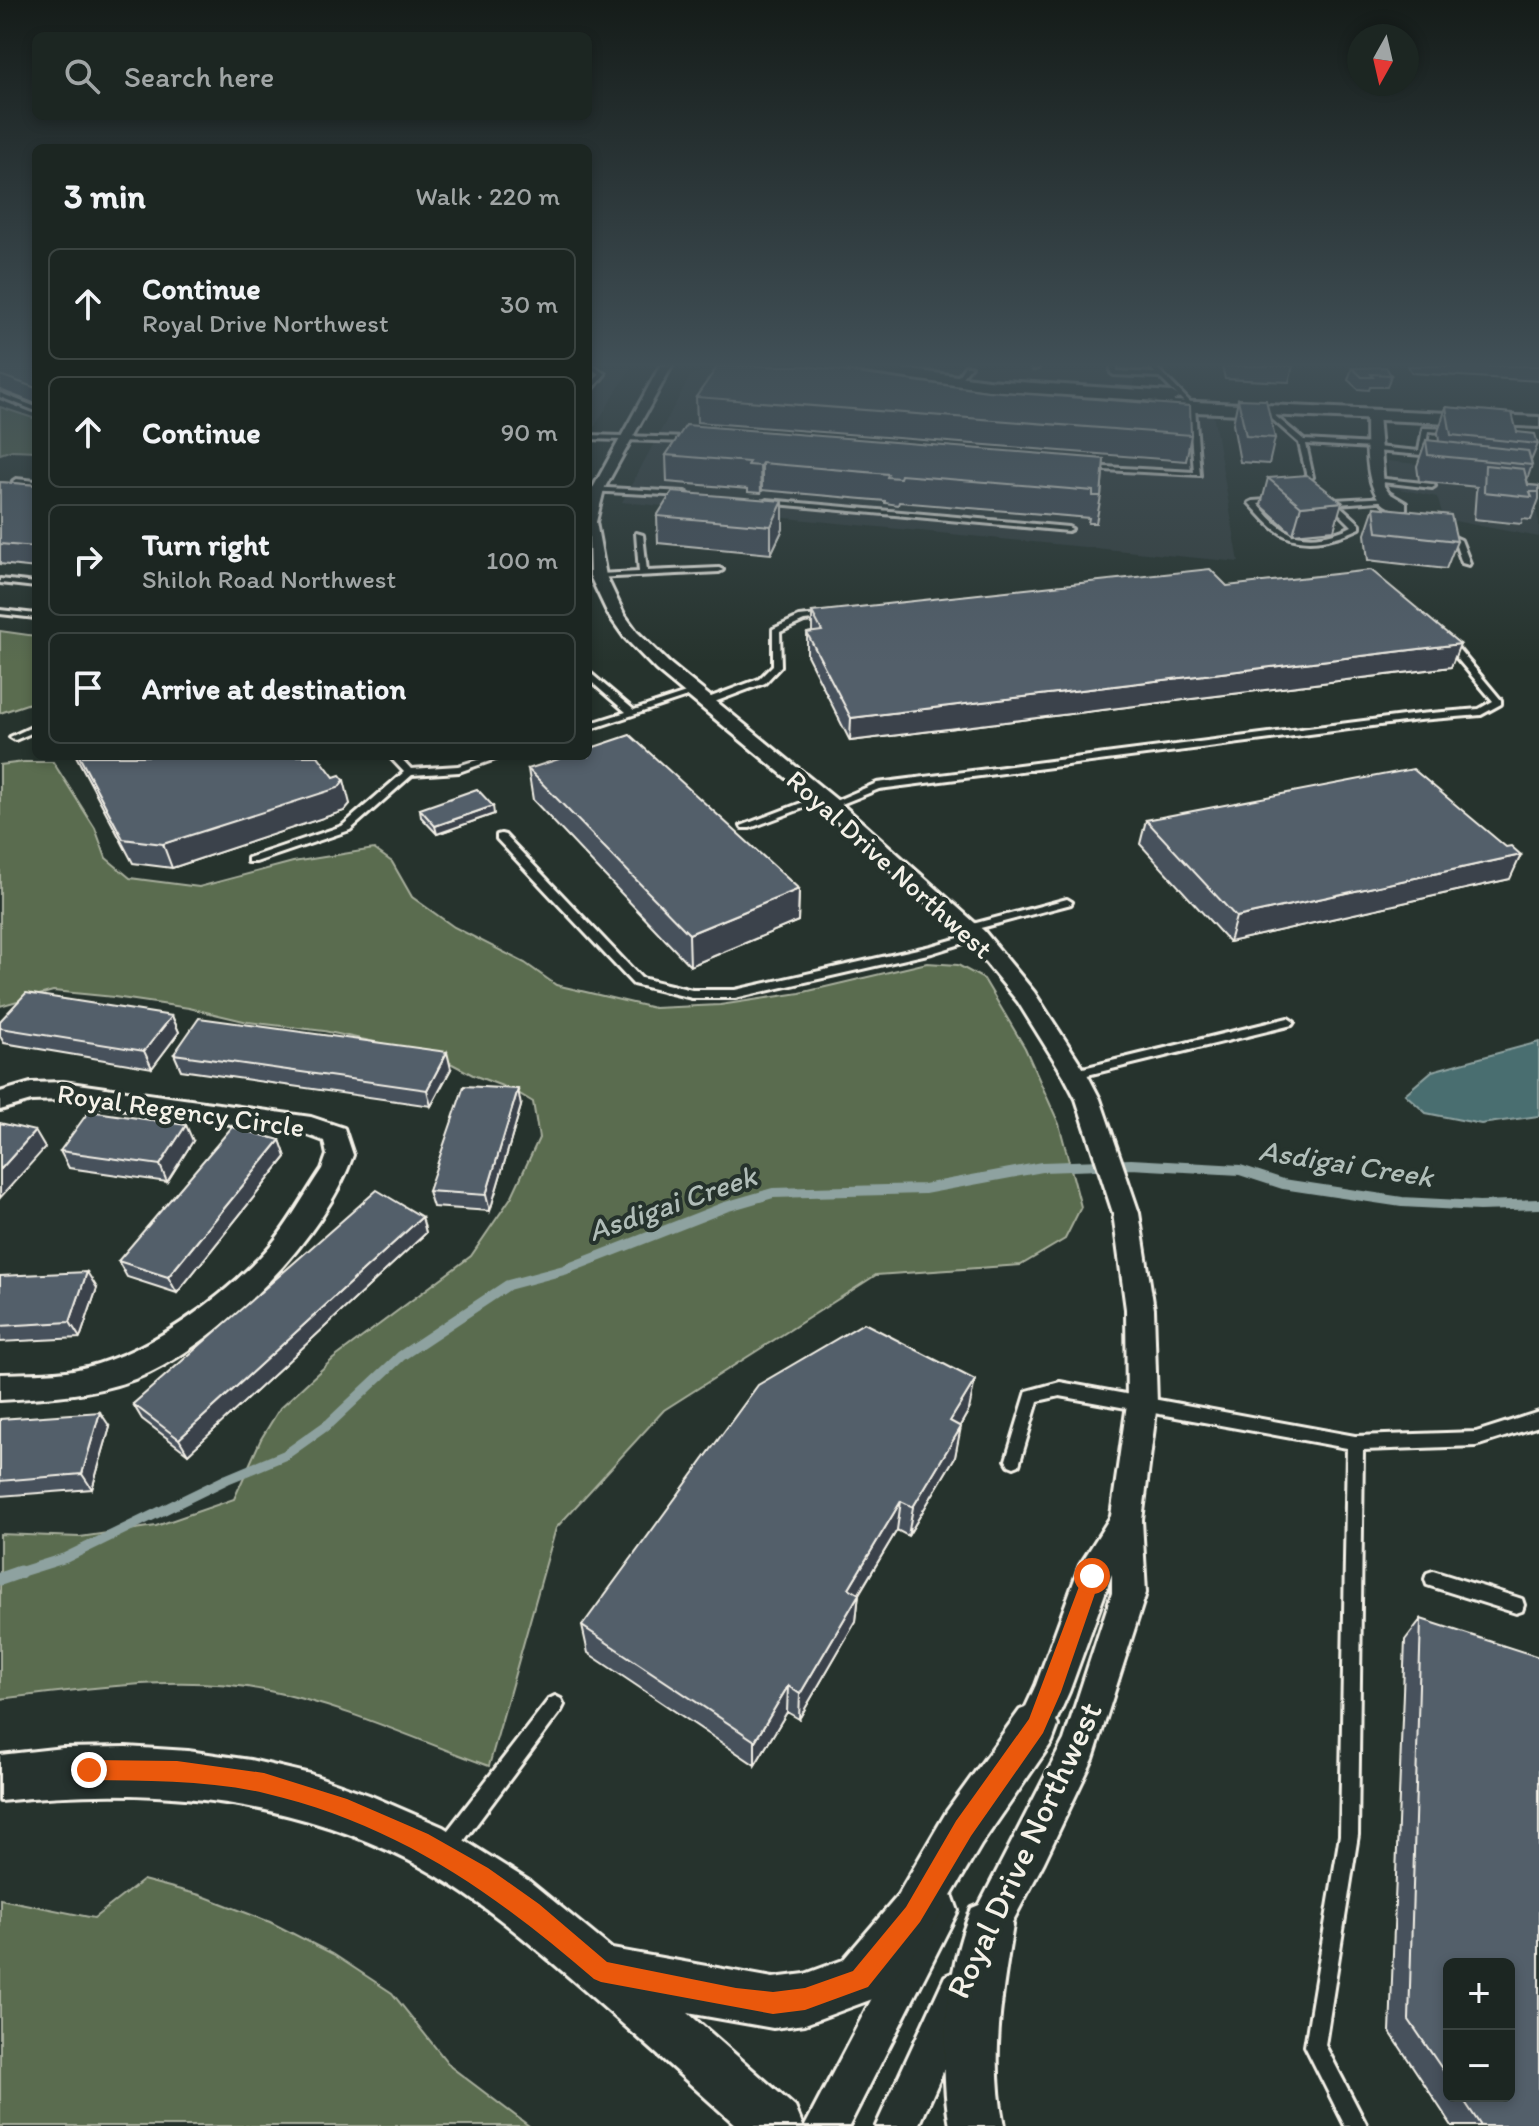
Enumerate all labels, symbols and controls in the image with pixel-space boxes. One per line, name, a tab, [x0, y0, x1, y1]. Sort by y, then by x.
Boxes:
north arrow	[1347, 24, 1419, 96]
search box	[32, 32, 592, 120]
icon: search	[60, 54, 104, 98]
text: Search here	[124, 58, 274, 95]
text: 3 min	[64, 176, 146, 217]
text: Walk · 220 m	[416, 180, 560, 212]
text: Continue	[142, 270, 261, 307]
icon: ahead	[66, 282, 110, 326]
text: 30 m	[500, 288, 558, 320]
text: Royal Drive Northwest	[142, 307, 389, 339]
icon: ahead	[66, 410, 110, 454]
text: Continue	[142, 414, 261, 451]
text: 90 m	[501, 416, 558, 448]
text: Turn right	[142, 526, 270, 563]
icon: right	[66, 538, 110, 582]
text: 100 m	[486, 544, 558, 576]
text: Shiloh Road Northwest	[142, 563, 396, 595]
icon: arrive	[66, 666, 110, 710]
text: Arrive at destination	[142, 670, 406, 707]
street label: Royal Drive Northwest	[780, 762, 1000, 966]
street label: Royal Regency Circle	[55, 1076, 307, 1144]
water label: Asdigai Creek	[1256, 1131, 1437, 1195]
water label: Asdigai Creek	[583, 1156, 763, 1249]
route start	[1074, 1558, 1110, 1594]
street label: Royal Drive Northwest	[937, 1695, 1111, 2005]
route end	[71, 1752, 107, 1788]
map controls	[1443, 1958, 1515, 2102]
button: +	[1443, 1958, 1515, 2030]
button: −	[1443, 2030, 1515, 2102]

